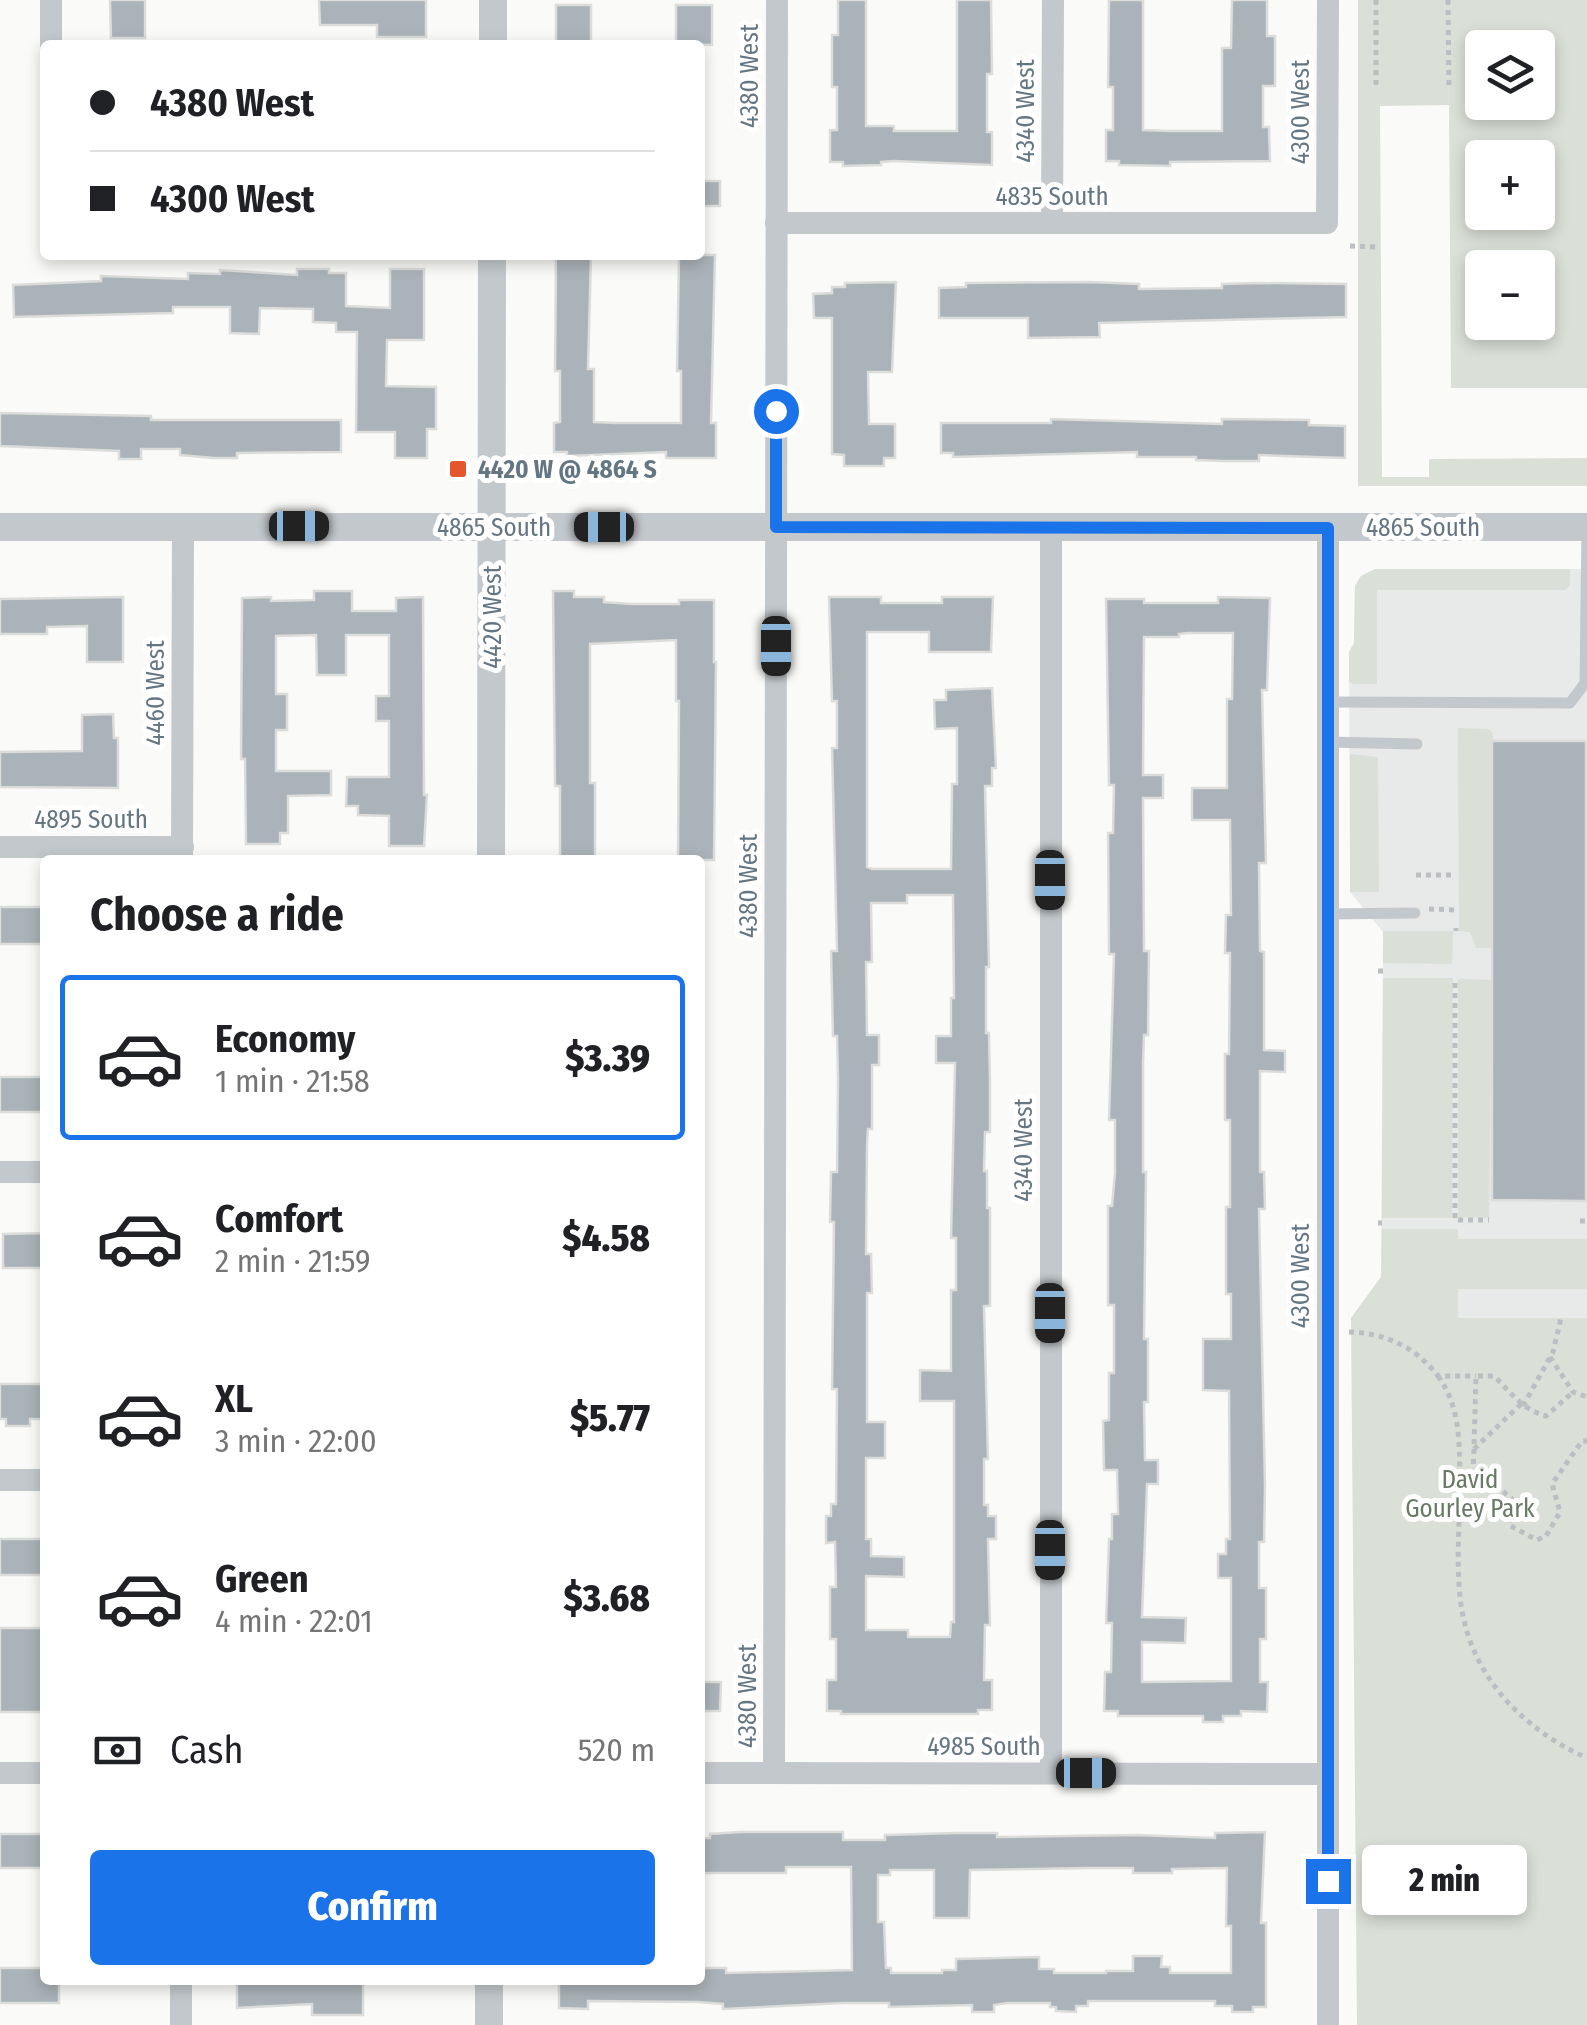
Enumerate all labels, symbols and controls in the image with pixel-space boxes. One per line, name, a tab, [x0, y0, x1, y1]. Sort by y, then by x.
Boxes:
street label: 4380 West	[735, 23, 765, 128]
map controls	[1465, 30, 1555, 340]
button: layers	[1465, 30, 1555, 120]
street label: 4340 West	[1011, 58, 1041, 163]
street label: 4300 West	[1286, 59, 1316, 164]
text: 4380 West	[150, 80, 314, 126]
button: +	[1465, 140, 1555, 230]
text: 4300 West	[150, 176, 315, 222]
street label: 4835 South	[995, 182, 1109, 212]
button: −	[1465, 250, 1555, 340]
route start	[754, 389, 799, 434]
place label: 4420 W @ 4864 S	[478, 455, 657, 485]
marker: 4420 W @ 4864 S	[447, 458, 469, 480]
car	[269, 511, 329, 541]
car	[574, 512, 634, 542]
street label: 4865 South	[437, 513, 551, 543]
street label: 4865 South	[1366, 513, 1480, 543]
street label: 4420 West	[478, 564, 508, 669]
car	[761, 616, 791, 676]
street label: 4460 West	[141, 640, 171, 746]
street label: 4895 South	[34, 805, 148, 835]
street label: 4380 West	[734, 833, 764, 938]
car	[1035, 850, 1065, 910]
text: Choose a ride	[90, 888, 344, 942]
icon: car	[95, 1013, 185, 1103]
text: Economy	[215, 1016, 355, 1062]
text: $3.39	[565, 1035, 650, 1081]
text: 1 min · 21:58	[215, 1062, 370, 1100]
street label: 4340 West	[1009, 1097, 1039, 1202]
icon: car	[95, 1193, 185, 1283]
text: Comfort	[215, 1196, 343, 1242]
text: $4.58	[562, 1215, 650, 1261]
street label: 4300 West	[1286, 1223, 1316, 1328]
text: 2 min · 21:59	[215, 1242, 371, 1280]
car	[1035, 1283, 1065, 1343]
icon: car	[95, 1373, 185, 1463]
text: XL	[215, 1376, 253, 1422]
text: $5.77	[570, 1395, 650, 1441]
text: 3 min · 22:00	[215, 1422, 377, 1460]
park label: David Gourley Park	[1405, 1465, 1535, 1524]
car	[1035, 1520, 1065, 1580]
icon: car	[95, 1553, 185, 1643]
text: Green	[215, 1556, 309, 1602]
text: $3.68	[564, 1575, 650, 1621]
text: 4 min · 22:01	[215, 1602, 373, 1640]
street label: 4380 West	[733, 1643, 763, 1748]
icon: cash	[90, 1723, 145, 1778]
text: Cash	[170, 1727, 244, 1773]
text: 520 m	[578, 1731, 655, 1769]
street label: 4985 South	[927, 1732, 1041, 1762]
car	[1056, 1758, 1116, 1788]
callout: 2 min	[1363, 1846, 1528, 1916]
button: Confirm	[90, 1850, 655, 1965]
route end	[1306, 1859, 1351, 1904]
text: 2 min	[1409, 1861, 1480, 1899]

